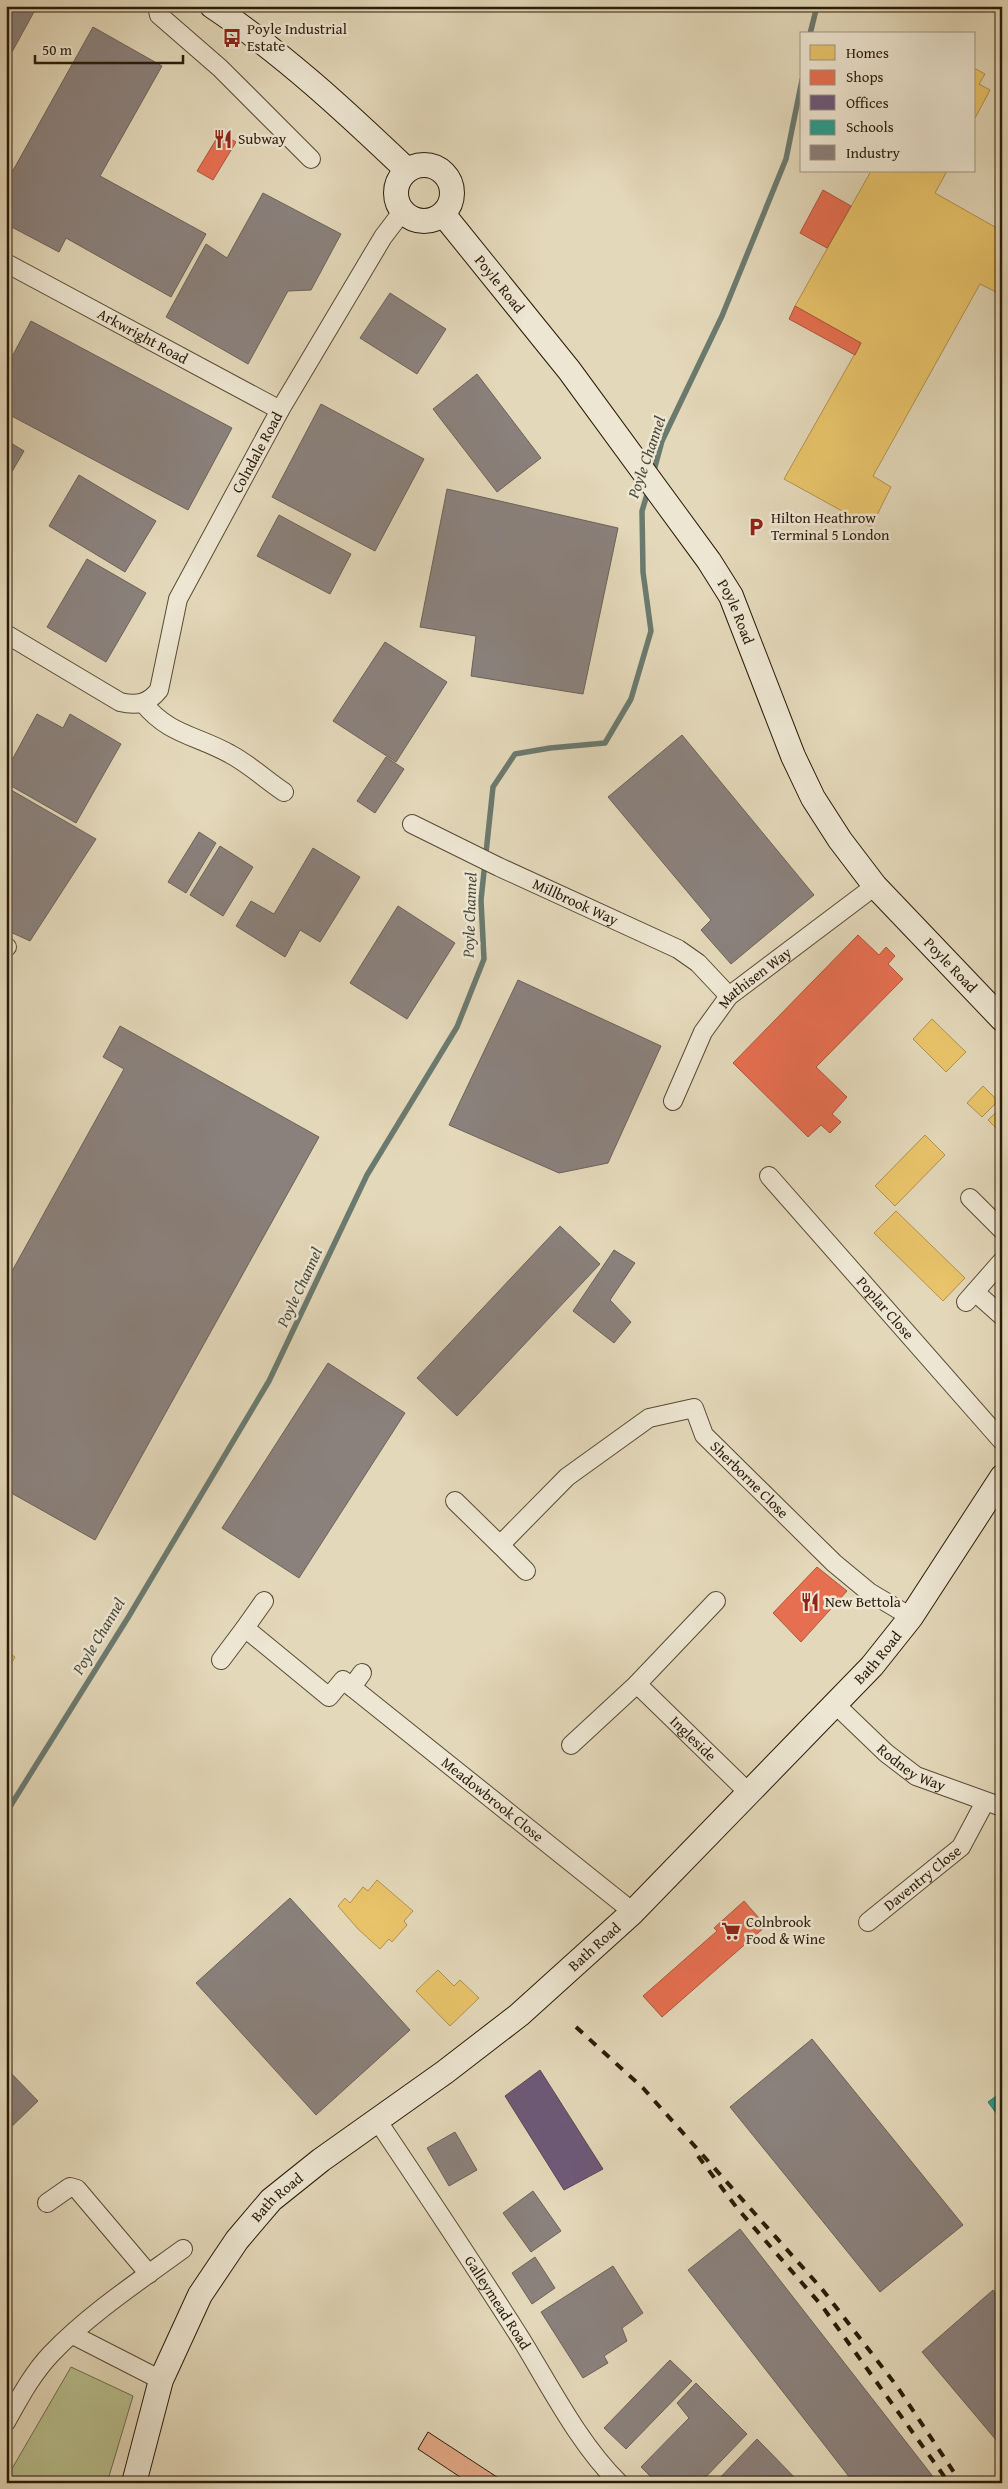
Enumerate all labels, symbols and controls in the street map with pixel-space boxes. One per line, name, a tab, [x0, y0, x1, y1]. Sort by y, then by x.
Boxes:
place label: Poyle Industrial Estate	[247, 18, 347, 56]
bus stop icon: Poyle Industrial Estate	[221, 27, 243, 49]
scale bar	[35, 32, 182, 64]
legend	[800, 32, 976, 172]
text: 50 m	[42, 39, 73, 60]
text: Homes	[846, 42, 889, 63]
text: Shops	[846, 66, 883, 87]
text: Offices	[846, 92, 889, 113]
text: Schools	[846, 116, 894, 137]
restaurant icon: Subway	[212, 128, 234, 150]
place label: Subway	[238, 128, 287, 149]
text: Industry	[846, 142, 901, 163]
street label: Poyle Road	[470, 250, 530, 317]
street label: Arkwright Road	[94, 303, 192, 369]
street label: Colndale Road	[226, 408, 287, 497]
water label: Poyle Channel	[620, 413, 671, 502]
place label: Hilton Heathrow Terminal 5 London	[771, 507, 890, 545]
parking icon: Hilton Heathrow Terminal 5 London	[745, 516, 767, 538]
street label: Poyle Road	[713, 575, 760, 647]
water label: Poyle Channel	[455, 872, 482, 959]
street label: Millbrook Way	[529, 873, 622, 930]
street label: Poyle Road	[919, 933, 982, 997]
street label: Mathisen Way	[712, 941, 796, 1012]
water label: Poyle Channel	[270, 1243, 328, 1332]
street label: Poplar Close	[852, 1272, 919, 1344]
street label: Sherborne Close	[706, 1436, 794, 1523]
restaurant icon: New Bettola	[799, 1591, 821, 1613]
place label: New Bettola	[825, 1591, 901, 1612]
water label: Poyle Channel	[65, 1593, 130, 1680]
street label: Bath Road	[849, 1626, 906, 1689]
street label: Ingleside	[666, 1711, 721, 1766]
street label: Rodney Way	[873, 1739, 949, 1796]
street label: Meadowbrook Close	[437, 1752, 548, 1847]
street label: Daventry Close	[879, 1840, 965, 1915]
place label: Colnbrook Food & Wine	[746, 1911, 825, 1949]
street label: Bath Road	[563, 1917, 625, 1976]
supermarket icon: Colnbrook Food & Wine	[720, 1920, 742, 1942]
street label: Bath Road	[246, 2168, 307, 2226]
street label: Galleymead Road	[460, 2251, 536, 2353]

